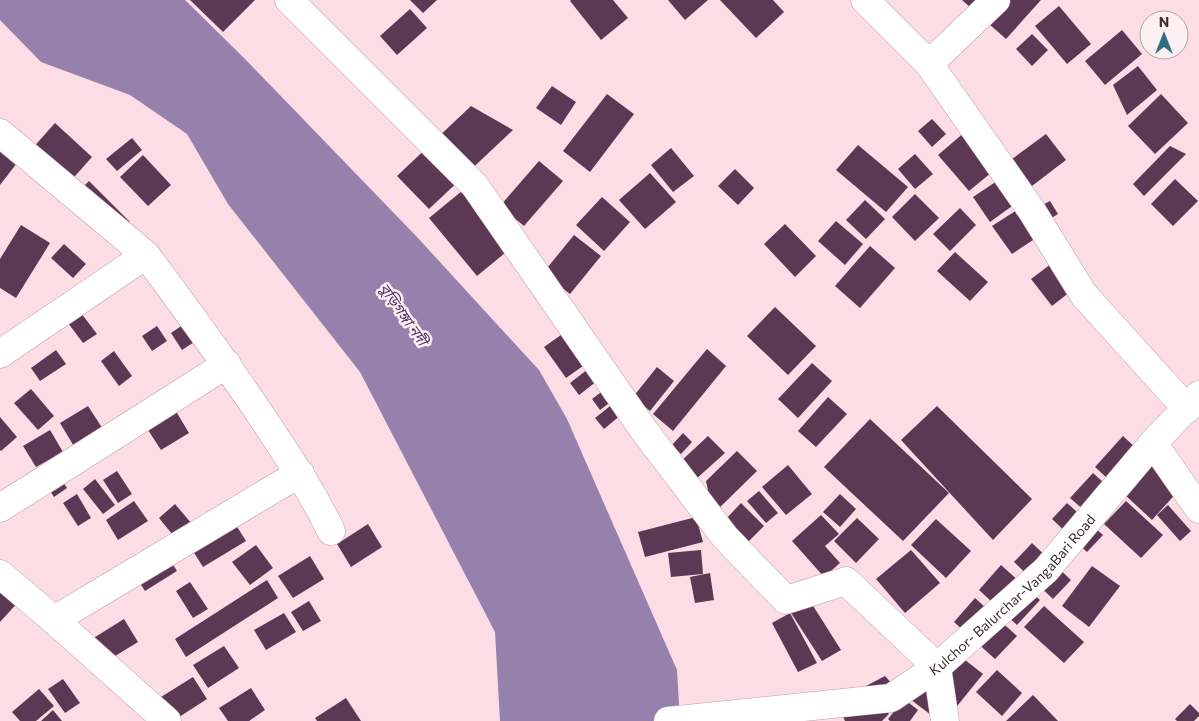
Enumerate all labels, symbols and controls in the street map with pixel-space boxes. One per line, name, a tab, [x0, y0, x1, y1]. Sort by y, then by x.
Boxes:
north arrow	[1139, 10, 1189, 60]
text: N	[1159, 13, 1169, 30]
water label: বুড়িগঙ্গা নদী	[375, 279, 434, 352]
street label: Kulchor- Balurchar-VangaBari Road	[926, 510, 1098, 678]

